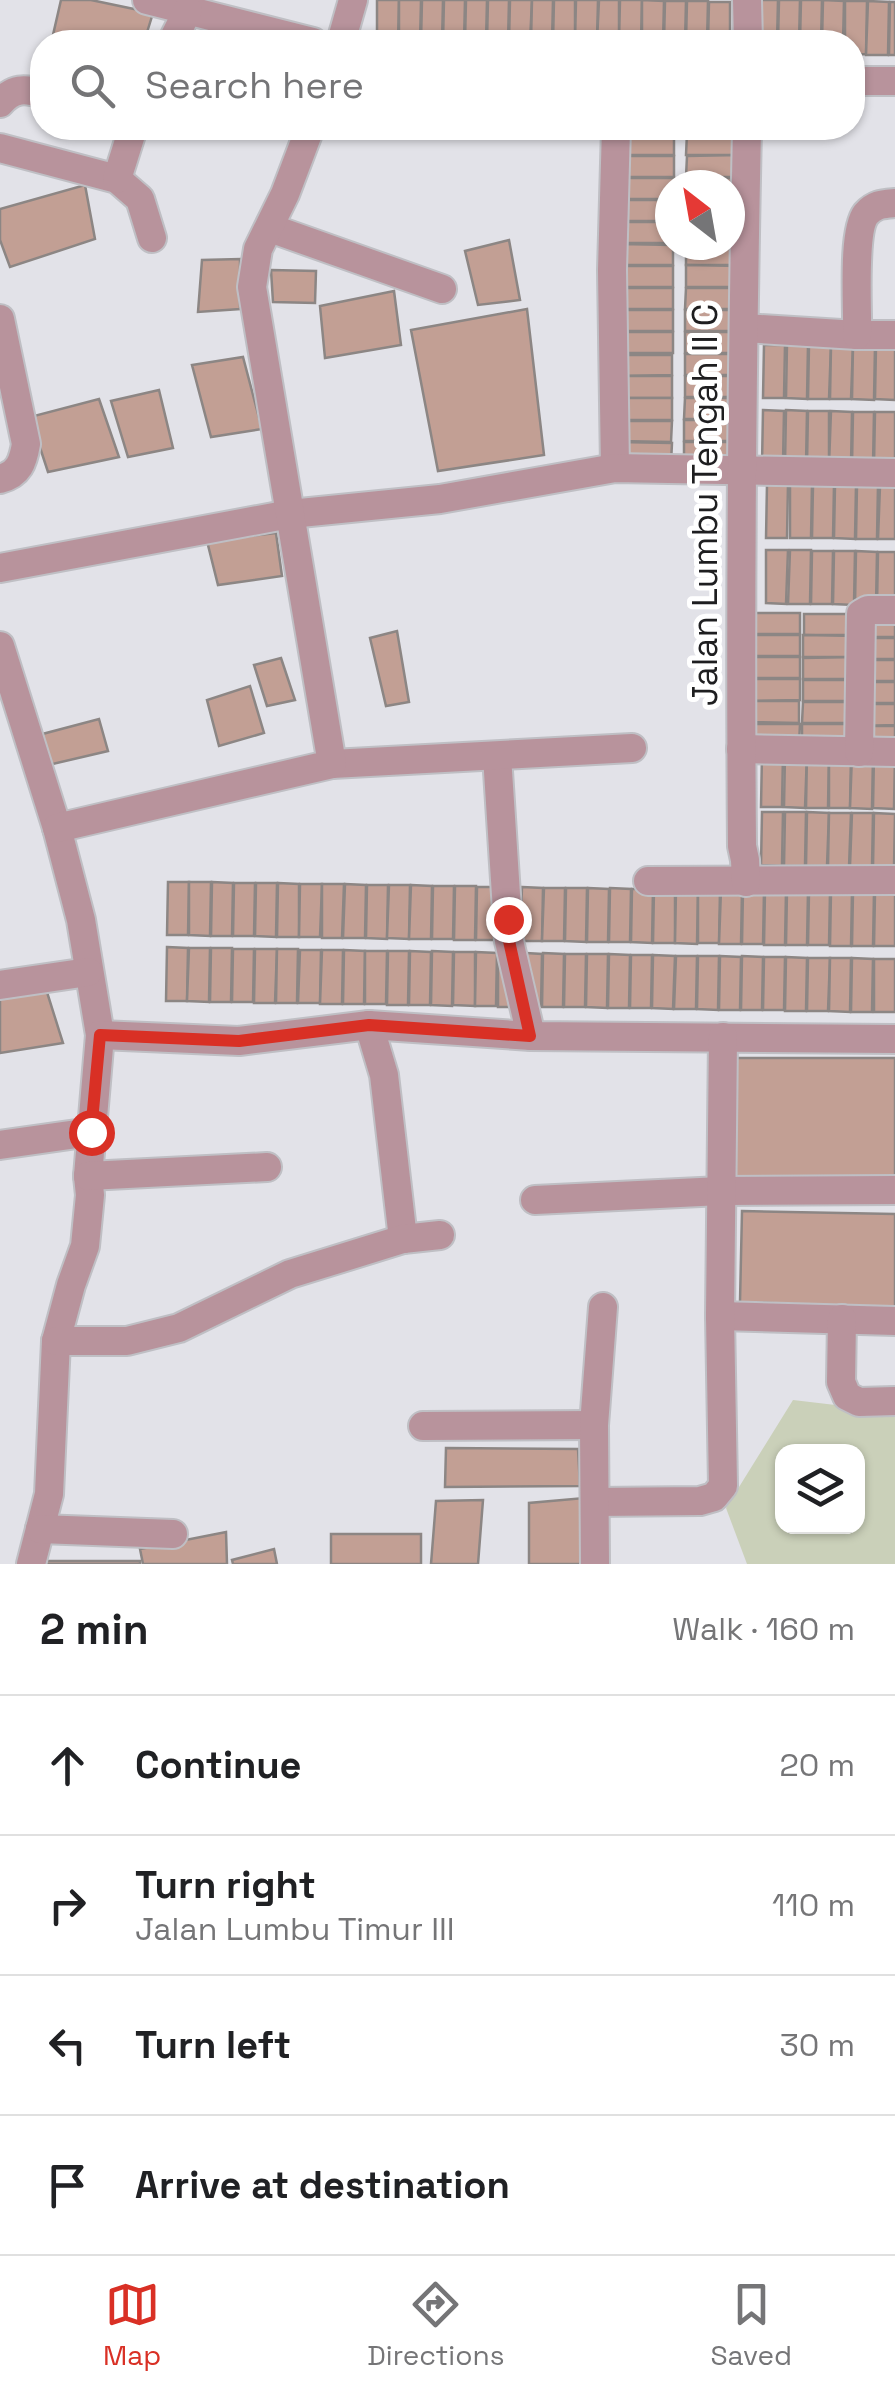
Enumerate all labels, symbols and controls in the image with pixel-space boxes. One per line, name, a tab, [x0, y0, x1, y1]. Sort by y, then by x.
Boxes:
search box	[30, 30, 865, 140]
icon: search	[65, 58, 120, 113]
text: Search here	[145, 61, 364, 109]
north arrow	[655, 170, 745, 260]
street label: Jalan Lumbu Tengah II C	[683, 304, 727, 706]
route end	[486, 897, 532, 943]
route start	[69, 1110, 115, 1156]
map controls	[775, 1444, 865, 1534]
button: layers	[775, 1444, 865, 1534]
text: 2 min	[40, 1603, 149, 1656]
text: Walk · 160 m	[672, 1609, 855, 1649]
icon: ahead	[40, 1738, 95, 1793]
text: Continue	[135, 1741, 301, 1789]
text: 20 m	[779, 1745, 855, 1785]
text: Turn right	[135, 1861, 316, 1909]
icon: right	[40, 1878, 95, 1933]
text: 110 m	[772, 1885, 855, 1925]
text: Jalan Lumbu Timur III	[135, 1909, 455, 1949]
icon: left	[40, 2018, 95, 2073]
text: Turn left	[135, 2021, 291, 2069]
text: 30 m	[779, 2025, 855, 2065]
icon: arrive	[40, 2158, 95, 2213]
text: Arrive at destination	[135, 2161, 510, 2209]
tab: Map	[103, 2277, 161, 2373]
tab: Directions	[367, 2277, 504, 2373]
tab: Saved	[710, 2277, 792, 2373]

